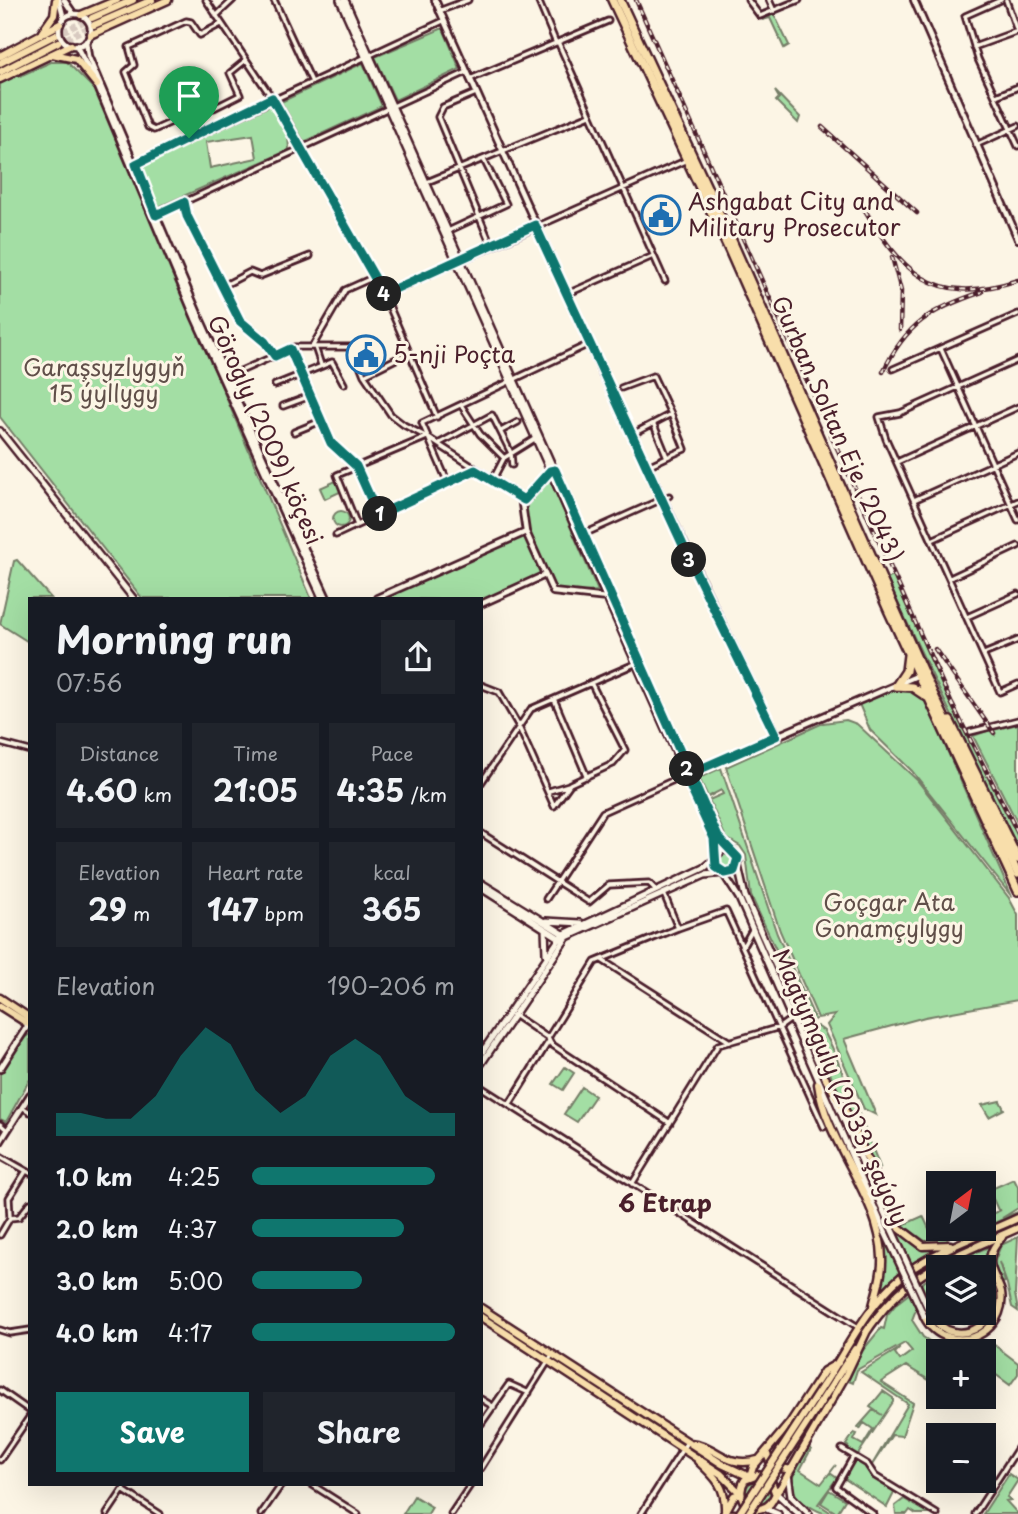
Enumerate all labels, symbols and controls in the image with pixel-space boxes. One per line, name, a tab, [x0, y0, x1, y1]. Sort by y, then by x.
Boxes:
pin	[159, 66, 219, 138]
icon: arrive	[170, 77, 208, 115]
place label: Ashgabat City and Military Prosecutor	[688, 183, 901, 244]
public building icon: Ashgabat City and Military Prosecutor	[640, 194, 682, 236]
pin: 4	[366, 276, 402, 312]
text: 4	[377, 279, 390, 307]
street label: Gurban Soltan Eje (2043)	[764, 289, 913, 567]
street label: Görogly (2009) köçesi	[200, 309, 333, 550]
public building icon: 5-nji Poçta	[345, 334, 387, 376]
place label: 5-nji Poçta	[393, 336, 516, 371]
park label: Garaşsyzlygyň 15 ýyllygy	[23, 349, 185, 410]
pin: 1	[362, 496, 398, 532]
text: 1	[375, 499, 384, 527]
pin: 3	[672, 542, 706, 578]
text: 3	[682, 545, 695, 573]
text: Morning run	[56, 610, 292, 667]
button: share	[381, 620, 455, 694]
text: 07:56	[56, 665, 122, 700]
text: Distance	[79, 739, 159, 767]
text: Time	[233, 739, 278, 767]
text: Pace	[370, 739, 413, 767]
pin: 2	[670, 752, 704, 786]
text: 2	[680, 754, 693, 782]
text: 4.60	[66, 767, 137, 812]
text: 21:05	[213, 767, 298, 812]
text: 4:35	[337, 767, 405, 812]
text: km	[137, 780, 172, 808]
text: /km	[405, 780, 447, 808]
text: Elevation	[78, 858, 160, 886]
text: Heart rate	[208, 858, 303, 886]
text: kcal	[373, 858, 411, 886]
park label: Goçgar Ata Gonamçylygy	[814, 884, 964, 945]
text: 29	[88, 886, 127, 931]
text: 147	[207, 886, 258, 931]
text: 365	[362, 886, 422, 931]
text: m	[127, 899, 150, 927]
text: bpm	[258, 899, 304, 927]
street label: Magtymguly (2033) şaýoly	[765, 943, 918, 1230]
text: Elevation	[56, 968, 155, 1003]
text: 190–206 m	[327, 968, 455, 1003]
text: 1.0 km	[56, 1159, 133, 1194]
text: 4:25	[168, 1159, 220, 1194]
north arrow	[926, 1171, 996, 1241]
map controls	[926, 1171, 996, 1493]
district label: 6 Etrap	[618, 1184, 712, 1220]
text: 2.0 km	[56, 1211, 138, 1246]
text: 4:37	[168, 1211, 217, 1246]
button: layers	[926, 1255, 996, 1325]
text: 3.0 km	[56, 1263, 138, 1298]
text: 5:00	[168, 1263, 223, 1298]
text: 4.0 km	[56, 1315, 139, 1350]
text: 4:17	[168, 1315, 212, 1350]
button: +	[926, 1339, 996, 1409]
button: Save	[56, 1392, 249, 1472]
button: Share	[263, 1392, 455, 1472]
button: −	[926, 1423, 996, 1493]

